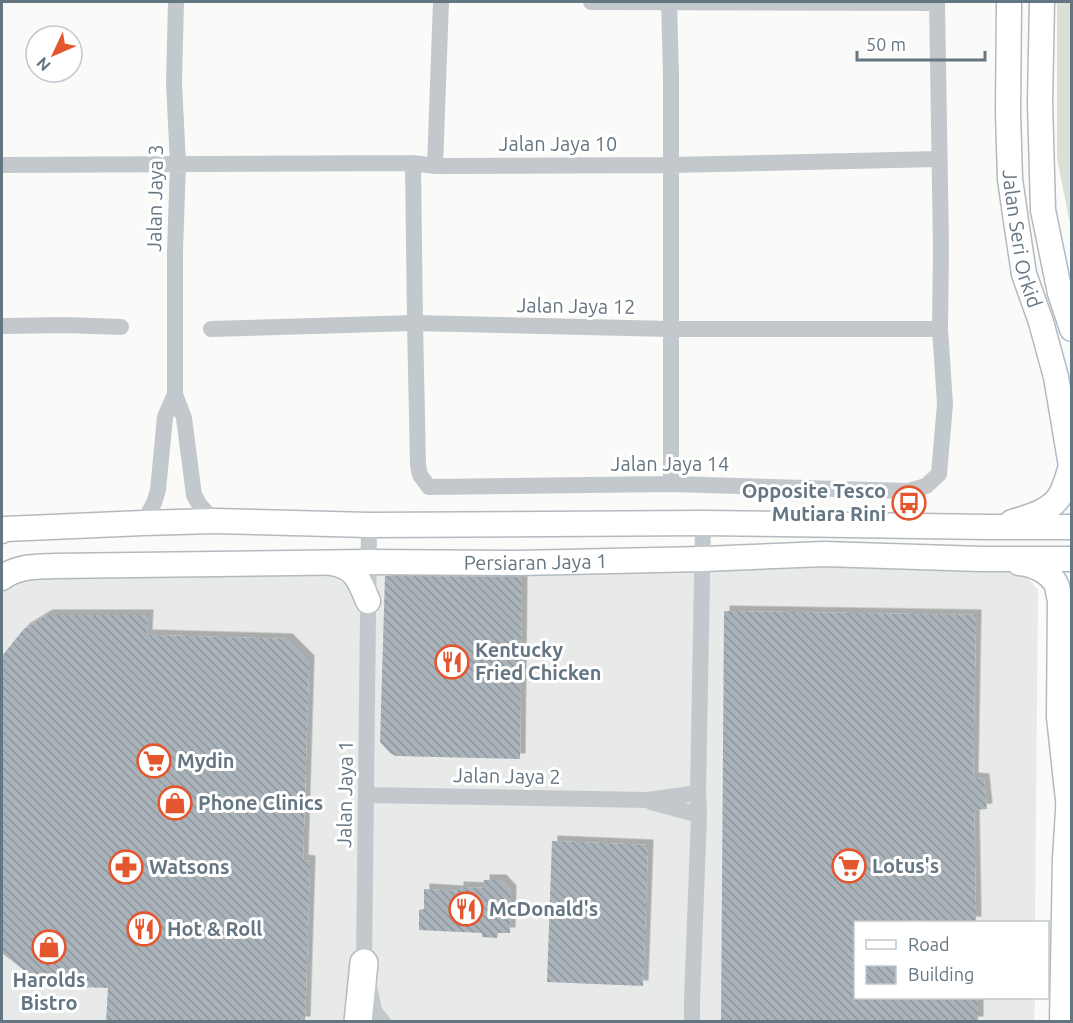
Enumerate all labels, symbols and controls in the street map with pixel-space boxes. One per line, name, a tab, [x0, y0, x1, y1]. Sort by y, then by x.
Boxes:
north arrow	[24, 24, 84, 84]
scale bar	[857, 24, 984, 62]
text: 50 m	[866, 34, 906, 54]
text: N	[33, 54, 54, 75]
street label: Jalan Jaya 10	[499, 132, 617, 155]
street label: Jalan Jaya 3	[142, 144, 167, 252]
street label: Jalan Seri Orkid	[999, 170, 1047, 311]
street label: Jalan Jaya 12	[516, 293, 636, 318]
street label: Jalan Jaya 14	[611, 452, 729, 475]
place label: Opposite Tesco Mutiara Rini	[742, 479, 886, 525]
bus stop icon: Opposite Tesco Mutiara Rini	[891, 485, 927, 521]
street label: Persiaran Jaya 1	[464, 549, 608, 574]
place label: Kentucky Fried Chicken	[475, 638, 602, 684]
restaurant icon: Kentucky Fried Chicken	[434, 644, 470, 680]
street label: Jalan Jaya 1	[332, 740, 357, 848]
supermarket icon: Mydin	[136, 743, 172, 779]
place label: Mydin	[177, 749, 234, 772]
street label: Jalan Jaya 2	[453, 763, 561, 788]
shop icon: Phone Clinics	[157, 785, 193, 821]
place label: Phone Clinics	[198, 791, 323, 814]
supermarket icon: Lotus's	[831, 848, 867, 884]
pharmacy icon: Watsons	[108, 849, 144, 885]
place label: Lotus's	[872, 854, 939, 877]
place label: Watsons	[149, 855, 229, 878]
restaurant icon: McDonald's	[448, 891, 484, 927]
place label: McDonald's	[489, 897, 598, 920]
restaurant icon: Hot & Roll	[126, 911, 162, 947]
place label: Hot & Roll	[167, 917, 262, 940]
legend	[854, 921, 1049, 999]
shop icon: Harolds Bistro	[31, 929, 67, 965]
text: Road	[908, 934, 950, 954]
text: Building	[908, 964, 974, 984]
place label: Harolds Bistro	[13, 968, 85, 1014]

